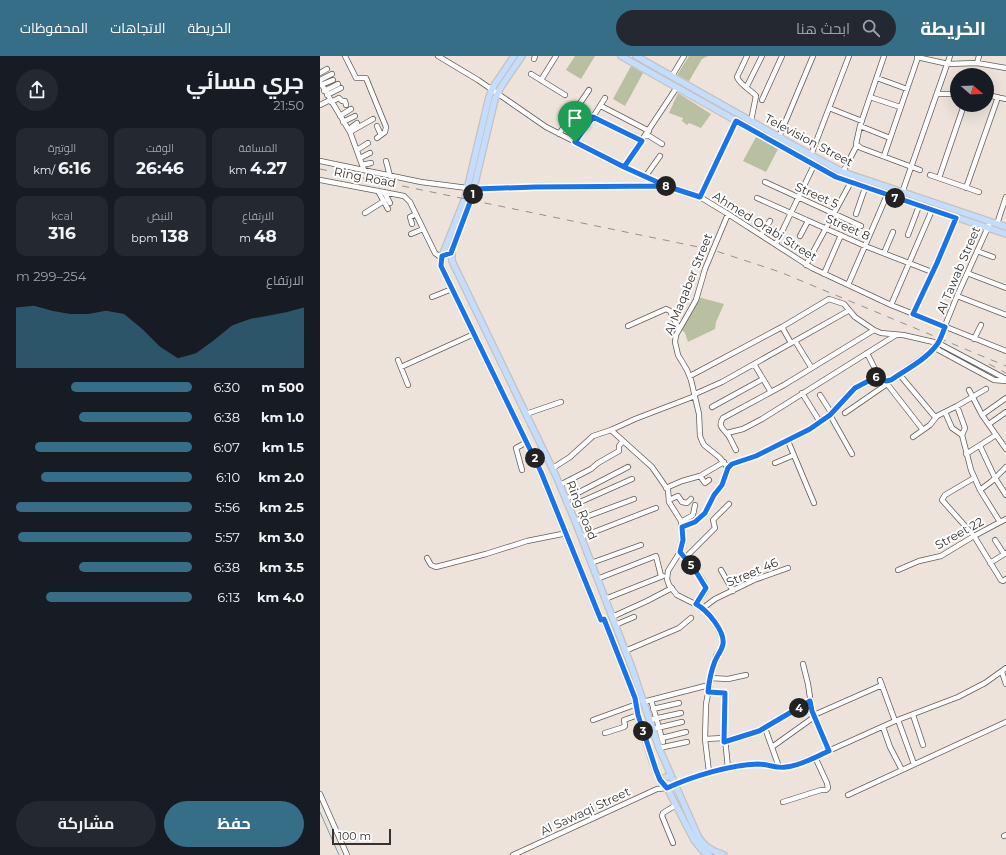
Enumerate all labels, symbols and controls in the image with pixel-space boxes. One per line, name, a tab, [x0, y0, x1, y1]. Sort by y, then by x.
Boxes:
search box	[616, 10, 896, 46]
icon: search	[860, 17, 882, 39]
text: الخريطة	[920, 17, 986, 40]
text: المحفوظات	[20, 19, 88, 37]
text: الاتجاهات	[110, 19, 166, 37]
text: الخريطة	[188, 19, 231, 37]
text: ابحث هنا	[796, 19, 850, 38]
text: جري مسائي	[186, 68, 304, 95]
north arrow	[950, 68, 994, 112]
map controls	[950, 68, 994, 112]
button: share	[16, 69, 58, 111]
text: 21:50	[273, 97, 304, 113]
pin	[558, 101, 592, 142]
icon: arrive	[564, 107, 586, 129]
street label: Television Street	[762, 110, 856, 170]
text: الوتيرة	[48, 141, 76, 155]
text: الوقت	[146, 141, 174, 155]
text: المسافة	[238, 141, 278, 155]
text: 6:16	[58, 158, 91, 178]
text: 26:46	[136, 158, 184, 178]
text: 4.27	[250, 158, 287, 178]
text: /km	[33, 163, 58, 177]
text: km	[229, 163, 250, 177]
street label: Ring Road	[333, 164, 397, 190]
pin: 8	[656, 176, 676, 196]
text: 8	[662, 179, 670, 193]
street label: Street 5	[793, 179, 841, 211]
pin: 1	[463, 184, 483, 204]
text: 1	[471, 187, 475, 201]
street label: Ahmed Orabi Street	[710, 188, 820, 264]
pin: 7	[885, 188, 905, 208]
text: 7	[892, 191, 898, 205]
text: kcal	[51, 209, 73, 223]
text: النبض	[147, 209, 173, 223]
text: الارتفاع	[242, 209, 274, 223]
street label: Street 8	[823, 211, 873, 244]
text: 316	[48, 223, 76, 243]
street label: Al Tawab Street	[933, 224, 983, 316]
text: 138	[161, 226, 189, 246]
text: 48	[254, 226, 277, 246]
text: bpm	[131, 231, 161, 245]
text: m	[239, 231, 254, 245]
street label: Al Maqaber Street	[661, 231, 715, 337]
text: 254–299 m	[16, 268, 86, 284]
text: الارتفاع	[266, 272, 304, 288]
pin: 6	[866, 367, 886, 387]
text: 6	[872, 370, 880, 384]
text: 6:30	[213, 379, 240, 395]
text: 500 m	[261, 379, 304, 395]
text: 6:38	[214, 409, 240, 425]
text: 1.0 km	[261, 409, 304, 425]
text: 6:07	[213, 439, 240, 455]
text: 1.5 km	[262, 439, 304, 455]
pin: 2	[525, 448, 545, 468]
text: 2	[532, 451, 538, 465]
text: 6:10	[216, 469, 240, 485]
text: 2.0 km	[258, 469, 304, 485]
street label: Ring Road	[563, 478, 601, 542]
text: 5:56	[215, 499, 240, 515]
text: 2.5 km	[259, 499, 304, 515]
street label: Street 22	[932, 513, 986, 552]
text: 5:57	[215, 529, 240, 545]
text: 3.0 km	[258, 529, 304, 545]
street label: Street 46	[724, 554, 780, 590]
pin: 5	[681, 555, 701, 575]
text: 5	[688, 558, 694, 572]
text: 6:38	[214, 559, 240, 575]
text: 3.5 km	[259, 559, 304, 575]
text: 6:13	[217, 589, 240, 605]
text: 4.0 km	[257, 589, 304, 605]
pin: 4	[789, 698, 809, 718]
text: 4	[795, 701, 803, 715]
pin: 3	[633, 721, 653, 741]
text: 3	[640, 724, 646, 738]
street label: Al Sawaqi Street	[538, 784, 632, 838]
button: مشاركة	[16, 801, 156, 847]
button: حفظ	[164, 801, 304, 847]
scale bar	[332, 827, 391, 846]
text: 100 m	[338, 829, 371, 843]

